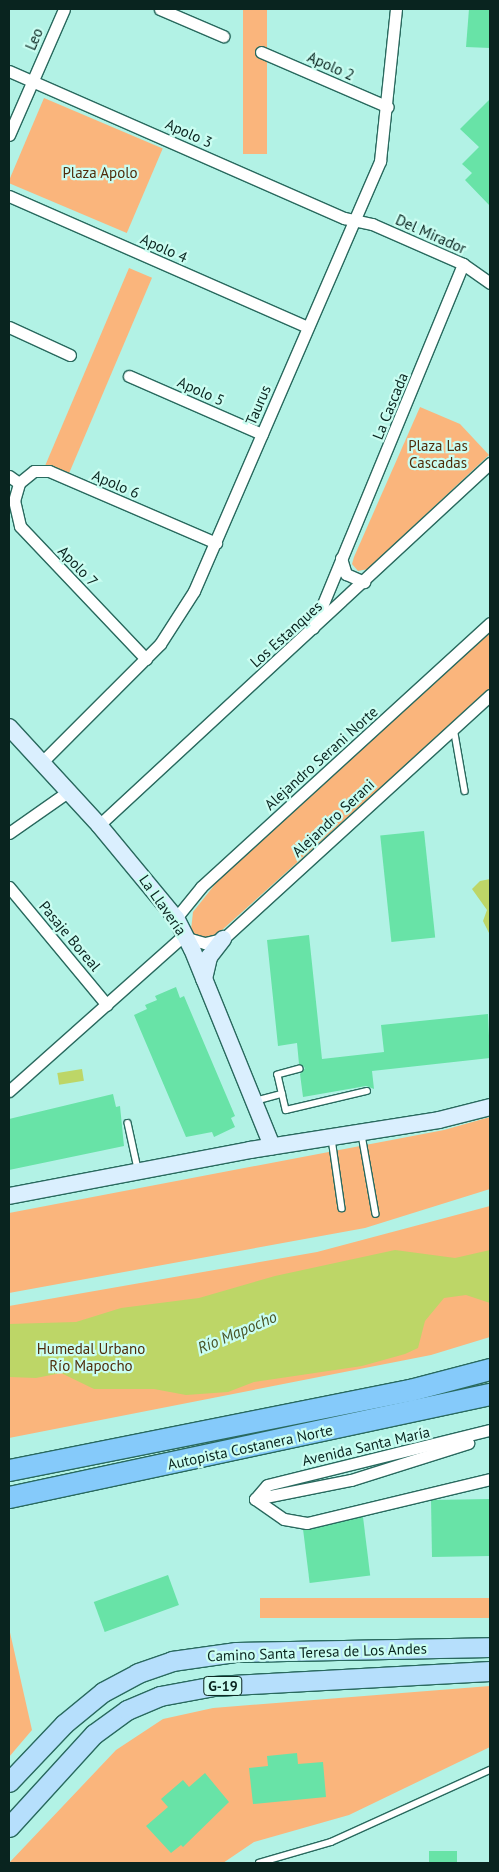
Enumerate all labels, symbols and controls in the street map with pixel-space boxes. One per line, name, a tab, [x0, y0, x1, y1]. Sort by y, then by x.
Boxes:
street label: Leo	[21, 25, 47, 53]
street label: Apolo 2	[305, 48, 357, 84]
street label: Apolo 3	[163, 115, 215, 151]
park label: Plaza Apolo	[62, 164, 138, 182]
street label: Del Mirador	[393, 210, 469, 258]
street label: Apolo 4	[138, 230, 190, 266]
street label: La Cascada	[368, 370, 412, 442]
street label: Apolo 5	[175, 373, 227, 409]
street label: Taurus	[242, 382, 274, 428]
park label: Plaza Las Cascadas	[408, 436, 468, 471]
street label: Apolo 6	[90, 466, 142, 502]
street label: Apolo 7	[54, 542, 102, 590]
street label: Los Estanques	[246, 597, 326, 671]
street label: Alejandro Serani Norte	[261, 702, 381, 814]
street label: Alejandro Serani	[288, 775, 378, 861]
street label: La Llavería	[136, 871, 190, 939]
street label: Pasaje Boreal	[35, 897, 105, 975]
water label: Río Mapocho	[194, 1307, 280, 1357]
park label: Humedal Urbano Río Mapocho	[37, 1339, 145, 1374]
street label: Autopista Costanera Norte	[166, 1421, 334, 1473]
street label: Avenida Santa María	[300, 1423, 432, 1469]
street label: Camino Santa Teresa de Los Andes	[206, 1639, 428, 1665]
road number: G-19	[203, 1674, 243, 1698]

